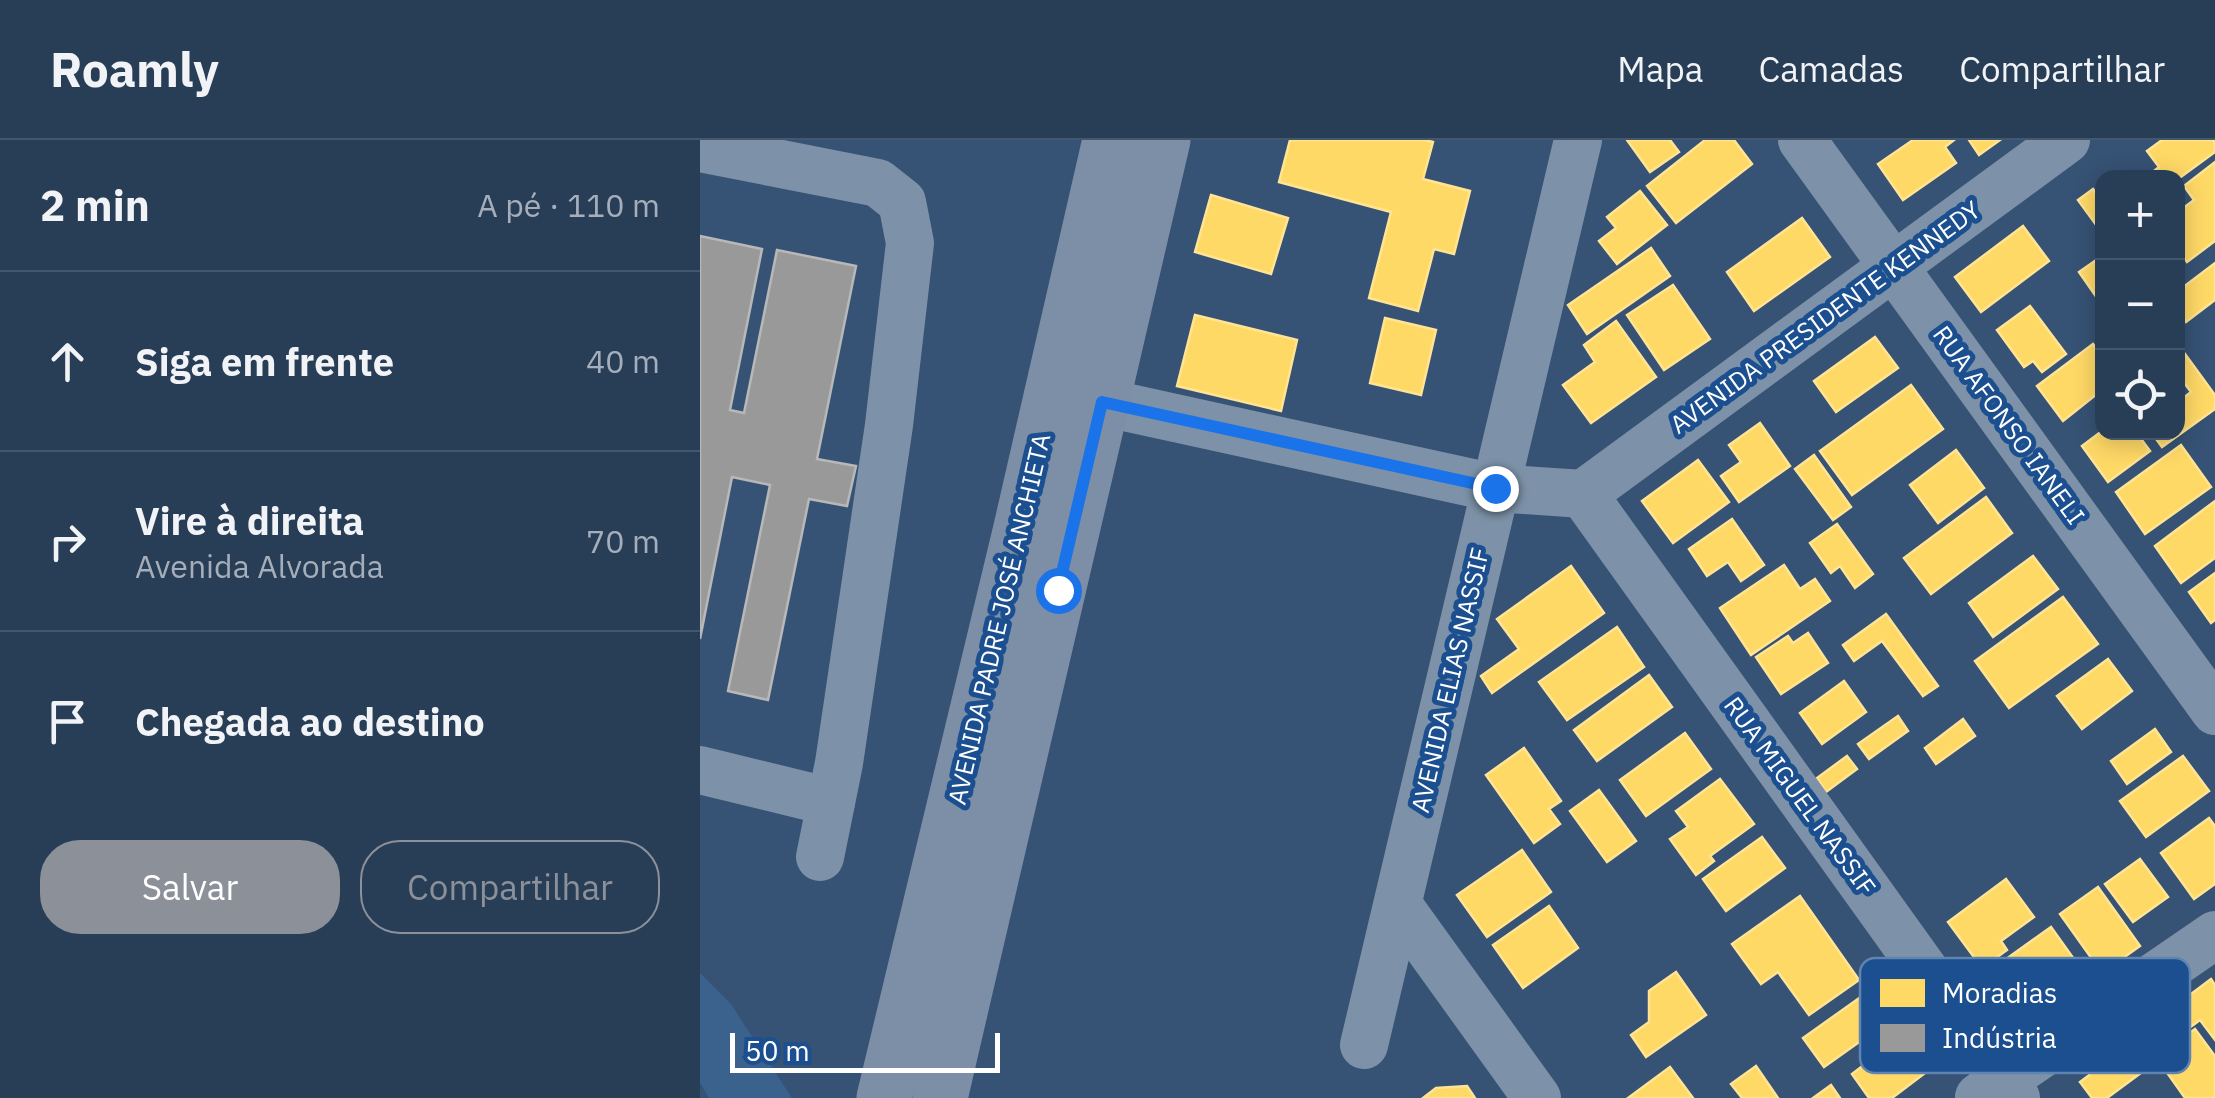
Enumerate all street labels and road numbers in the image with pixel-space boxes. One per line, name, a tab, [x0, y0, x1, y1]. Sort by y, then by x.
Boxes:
street label: AVENIDA PRESIDENTE KENNEDY	[1663, 193, 1987, 440]
street label: RUA AFONSO IANELI	[1926, 319, 2093, 531]
street label: AVENIDA PADRE JOSÉ ANCHIETA	[940, 430, 1057, 808]
street label: AVENIDA ELIAS NASSIF	[1403, 544, 1496, 816]
street label: RUA MIGUEL NASSIF	[1717, 690, 1884, 902]

